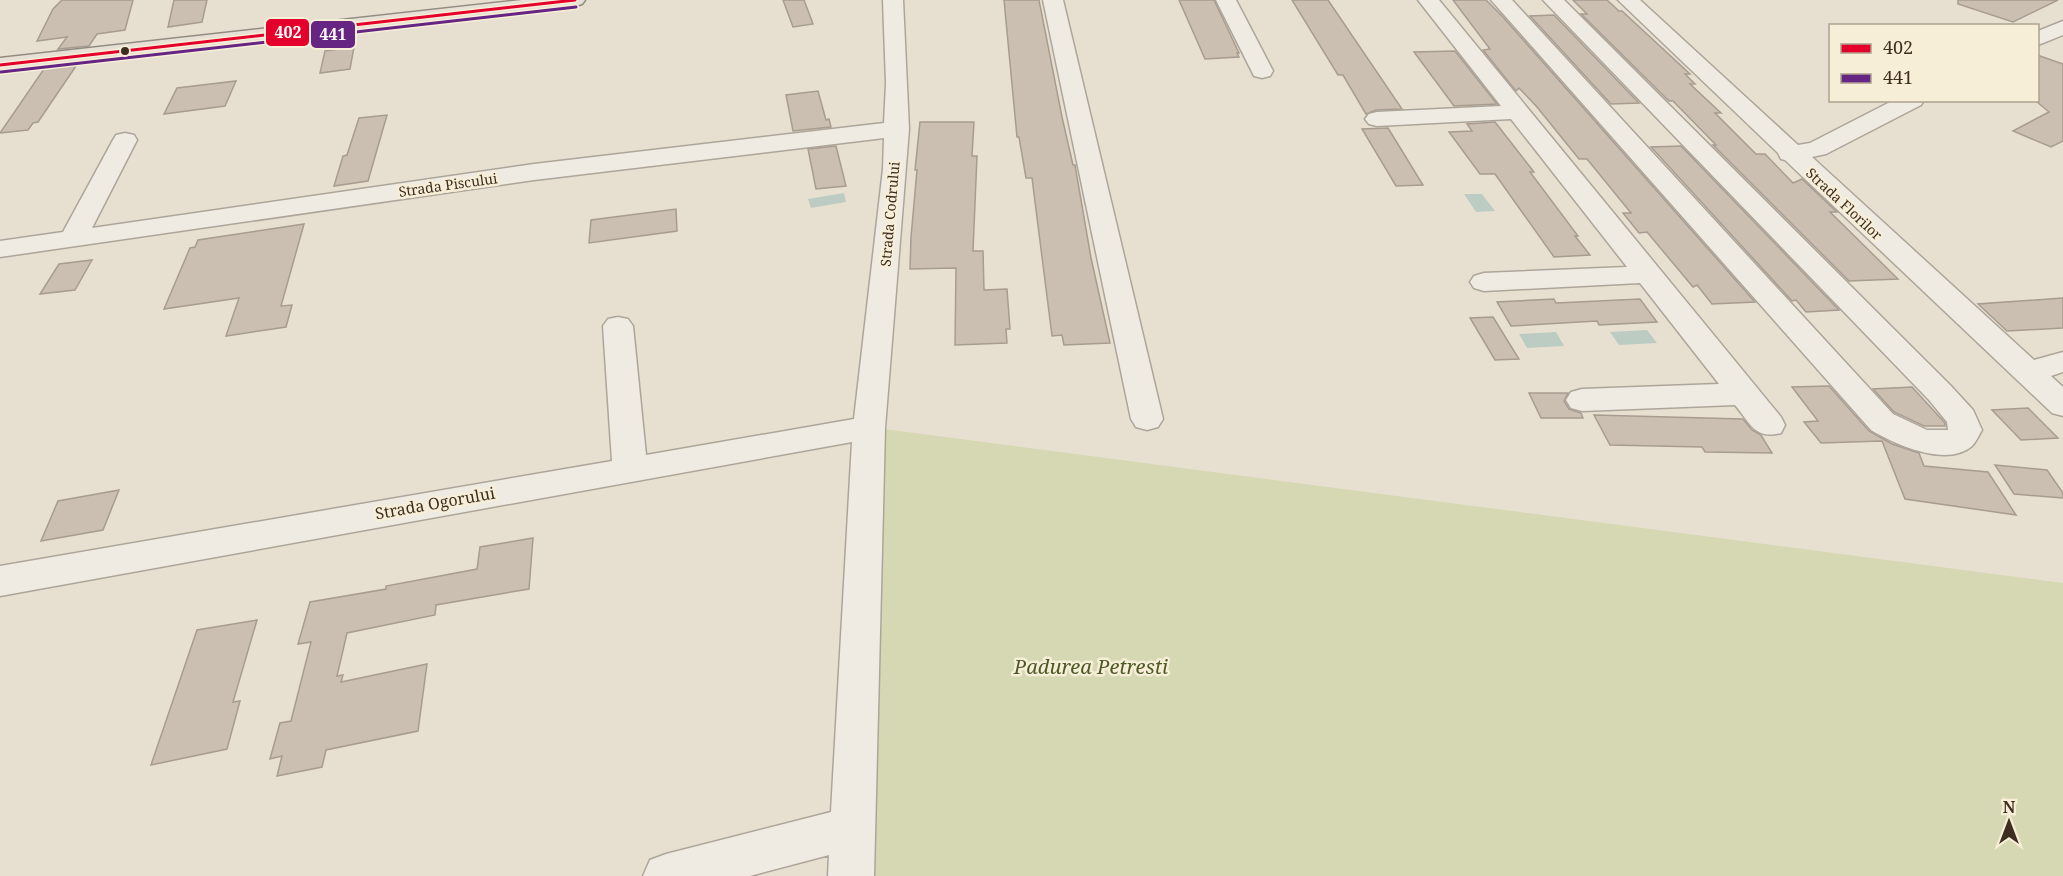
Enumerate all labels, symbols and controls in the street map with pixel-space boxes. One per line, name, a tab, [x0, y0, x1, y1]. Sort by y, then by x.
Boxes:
line badge: 402	[265, 18, 310, 47]
line badge: 441	[310, 20, 356, 49]
text: 402	[274, 21, 302, 43]
text: 441	[319, 23, 347, 45]
legend	[1829, 24, 2039, 102]
text: 402	[1883, 35, 1913, 59]
unlabelled marker	[119, 45, 131, 57]
text: 441	[1883, 65, 1913, 89]
street label: Strada Codrului	[875, 160, 904, 267]
street label: Strada Florilor	[1802, 163, 1887, 244]
street label: Strada Piscului	[397, 168, 499, 201]
street label: Strada Ogorului	[373, 482, 497, 524]
park label: Padurea Petresti	[1013, 653, 1168, 680]
north arrow	[1979, 792, 2039, 852]
text: N	[2003, 796, 2016, 818]

